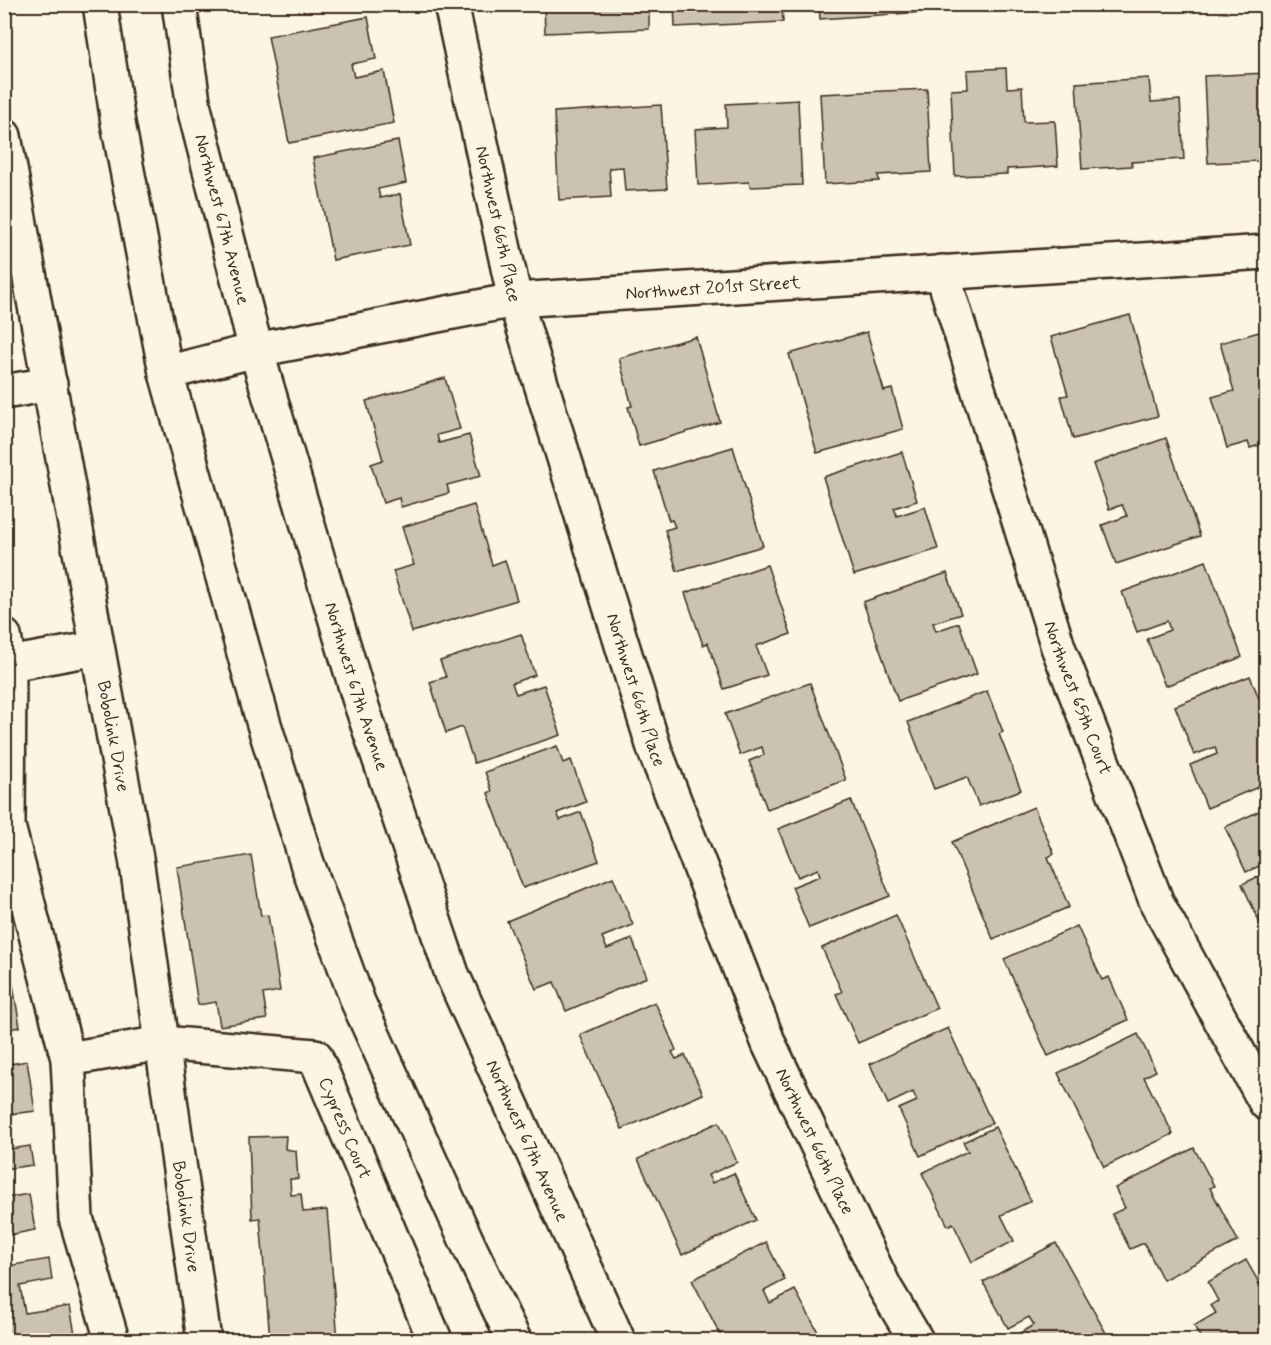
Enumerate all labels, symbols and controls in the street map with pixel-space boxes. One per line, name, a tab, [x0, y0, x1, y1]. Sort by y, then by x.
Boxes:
street label: Northwest 67th Avenue	[188, 132, 255, 308]
street label: Northwest 66th Place	[469, 144, 526, 305]
street label: Northwest 201st Street	[625, 271, 802, 306]
street label: Northwest 67th Avenue	[318, 600, 394, 774]
street label: Northwest 66th Place	[600, 610, 671, 770]
street label: Northwest 65th Court	[1038, 618, 1117, 778]
street label: Bobolink Drive	[91, 679, 135, 794]
street label: Northwest 67th Avenue	[480, 1056, 574, 1226]
street label: Northwest 66th Place	[769, 1064, 859, 1219]
street label: Cypress Court	[312, 1074, 377, 1183]
street label: Bobolink Drive	[166, 1159, 205, 1274]

